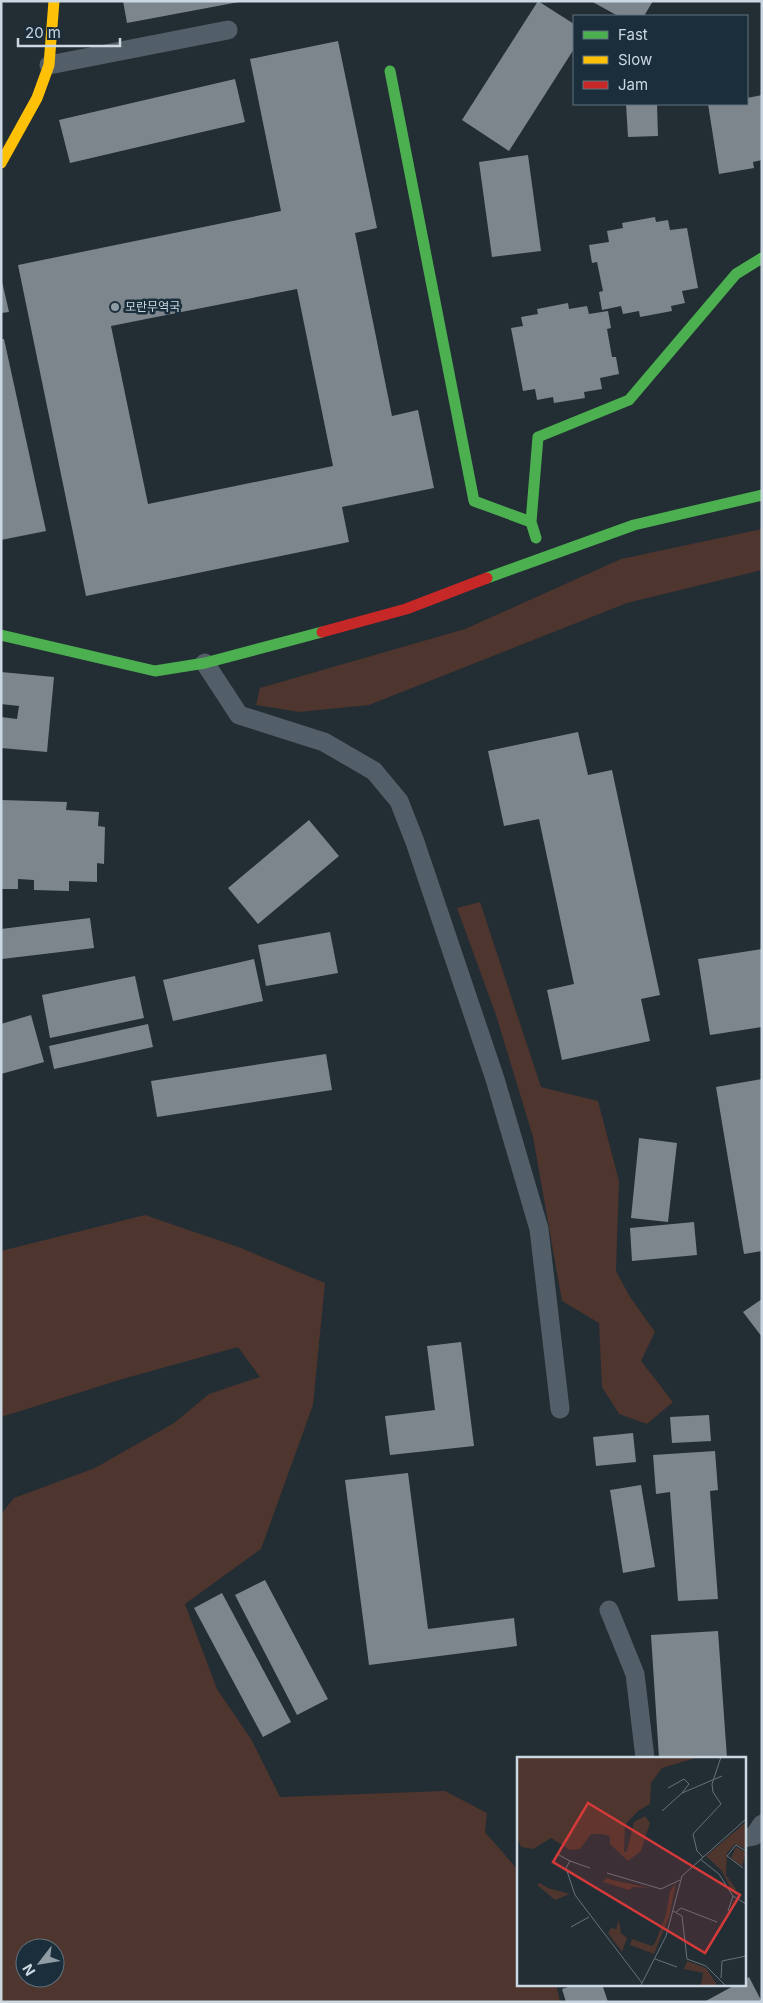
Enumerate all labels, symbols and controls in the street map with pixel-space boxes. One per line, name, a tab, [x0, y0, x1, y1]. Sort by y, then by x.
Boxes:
scale bar	[18, 15, 120, 47]
legend	[573, 15, 748, 105]
text: 20 m	[25, 23, 61, 42]
text: Fast	[618, 25, 648, 44]
text: Slow	[618, 50, 652, 69]
text: Jam	[618, 75, 648, 94]
place label: 모란무역국	[125, 299, 180, 314]
marker: 모란무역국	[109, 301, 121, 313]
inset map	[517, 1757, 746, 1986]
north arrow	[15, 1938, 65, 1988]
text: N	[18, 1961, 38, 1979]

